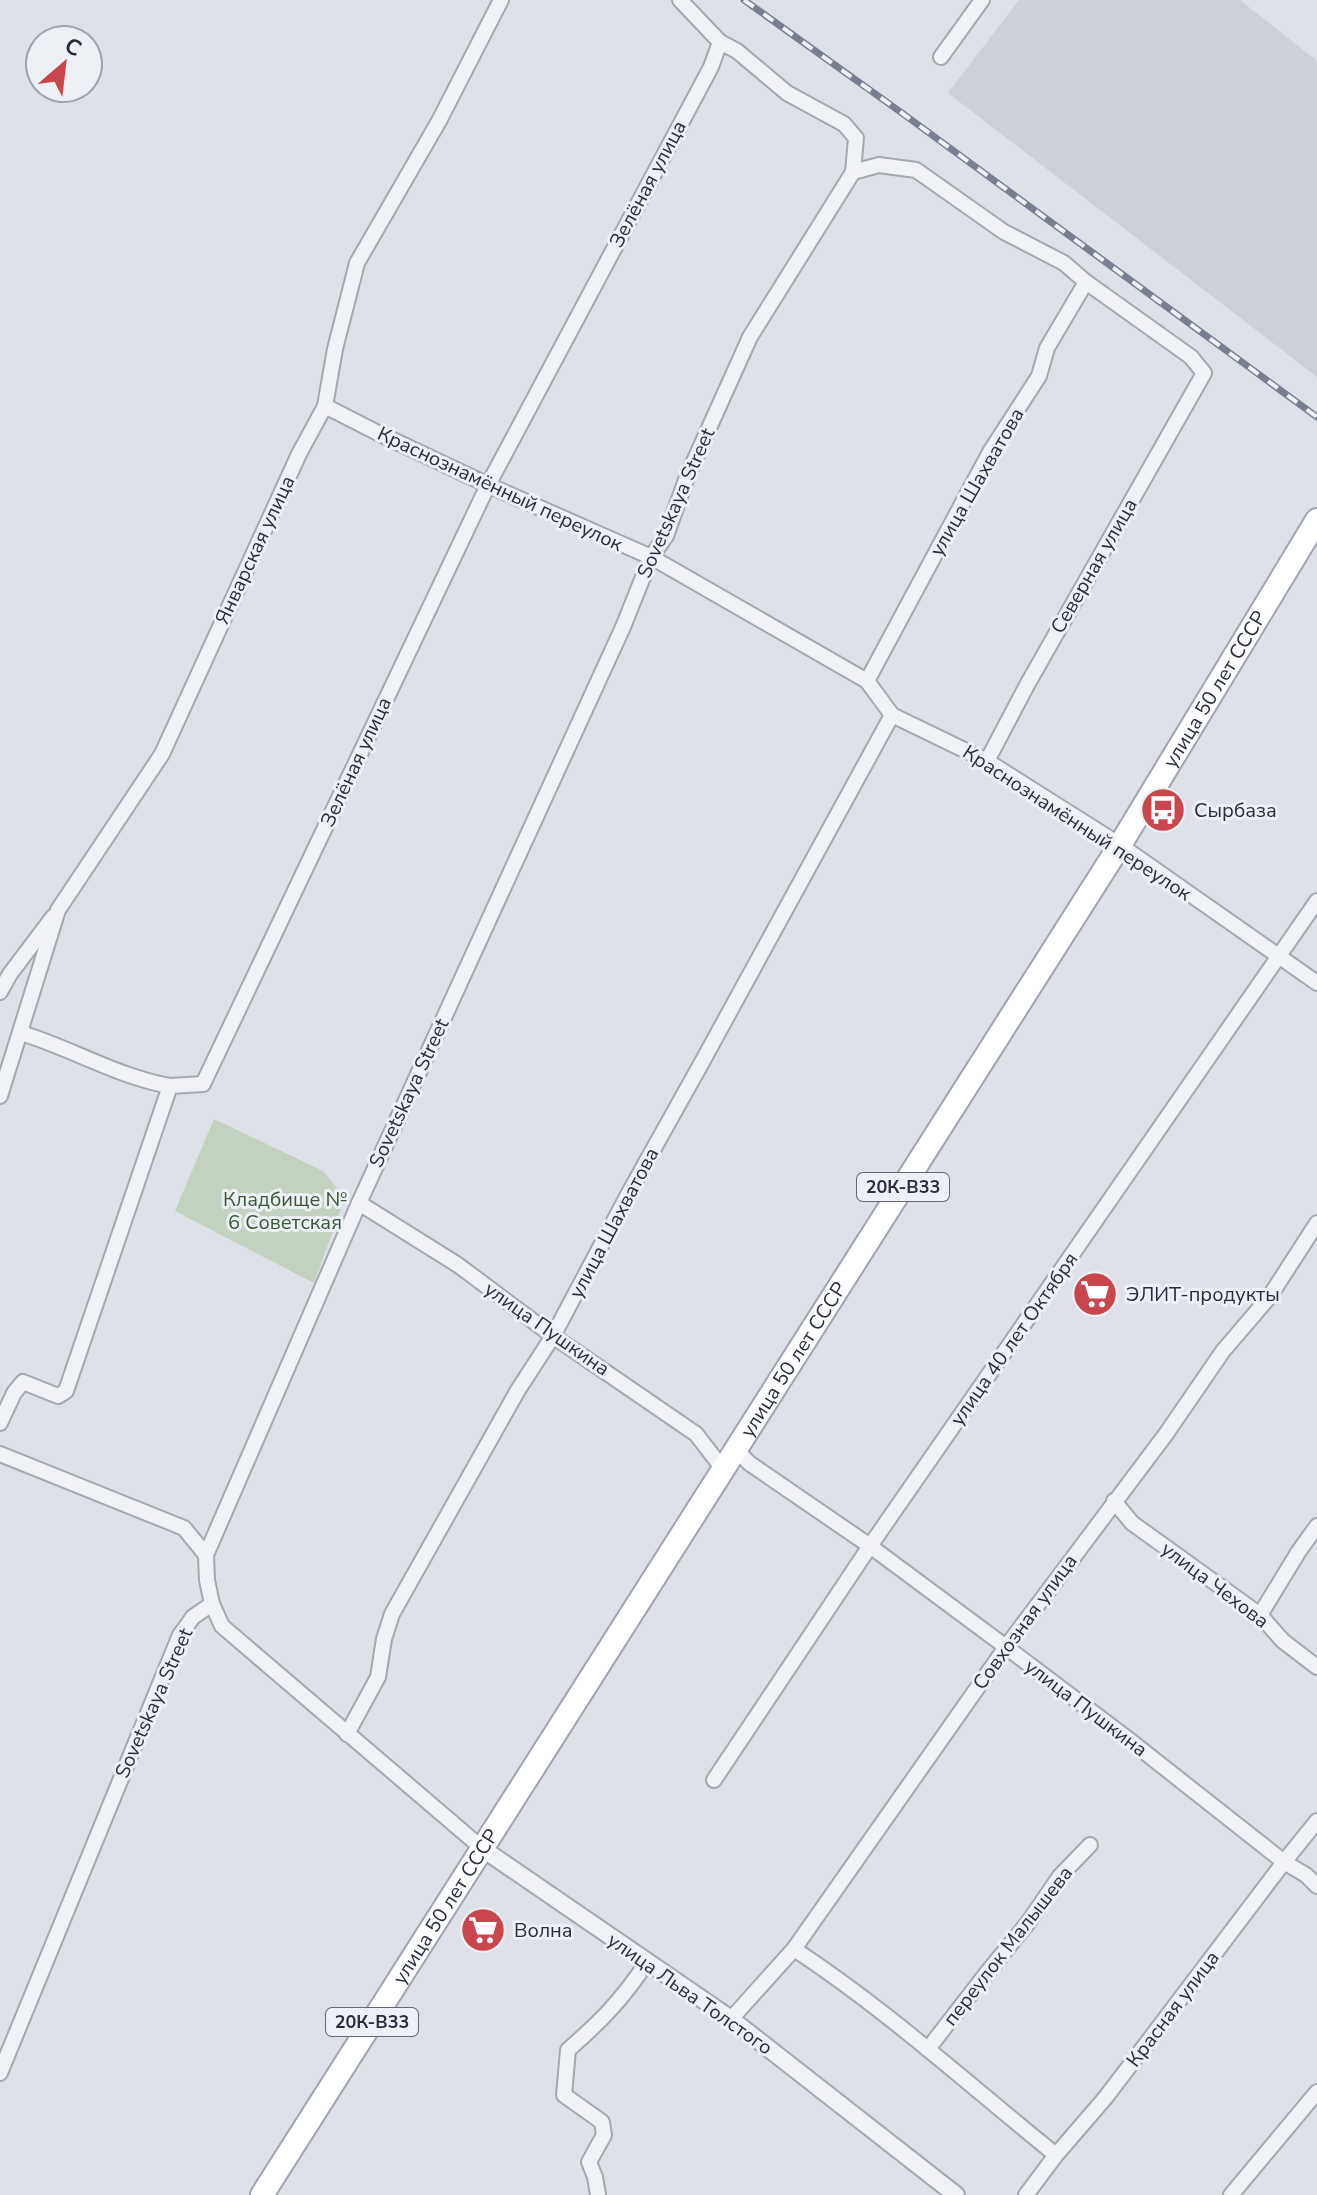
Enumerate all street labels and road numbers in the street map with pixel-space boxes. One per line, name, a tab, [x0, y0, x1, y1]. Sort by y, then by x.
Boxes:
street label: Зелёная улица	[603, 116, 693, 252]
street label: улица Шахватова	[924, 403, 1030, 561]
street label: Краснознамённый переулок	[373, 420, 627, 558]
street label: Sovetskaya Street	[631, 423, 722, 582]
street label: Январская улица	[209, 471, 301, 629]
street label: Северная улица	[1044, 493, 1144, 639]
street label: улица 50 лет СССР	[1157, 605, 1273, 773]
street label: Зелёная улица	[314, 693, 398, 831]
street label: Краснознамённый переулок	[957, 739, 1197, 907]
street label: Sovetskaya Street	[363, 1013, 456, 1172]
street label: улица Шахватова	[563, 1143, 665, 1303]
road number: 20К-В33	[857, 1173, 949, 1201]
street label: улица 40 лет Октября	[944, 1247, 1084, 1431]
street label: улица Пушкина	[479, 1276, 615, 1382]
street label: улица 50 лет СССР	[734, 1276, 853, 1442]
street label: улица Чехова	[1156, 1536, 1274, 1634]
street label: Совхозная улица	[967, 1549, 1083, 1695]
street label: Sovetskaya Street	[109, 1623, 200, 1782]
street label: улица Пушкина	[1019, 1653, 1153, 1763]
street label: улица 50 лет СССР	[386, 1823, 505, 1989]
street label: переулок Малышева	[937, 1860, 1079, 2032]
street label: улица Льва Толстого	[602, 1927, 778, 2061]
street label: Красная улица	[1120, 1945, 1226, 2073]
road number: 20К-В33	[326, 2008, 418, 2036]

